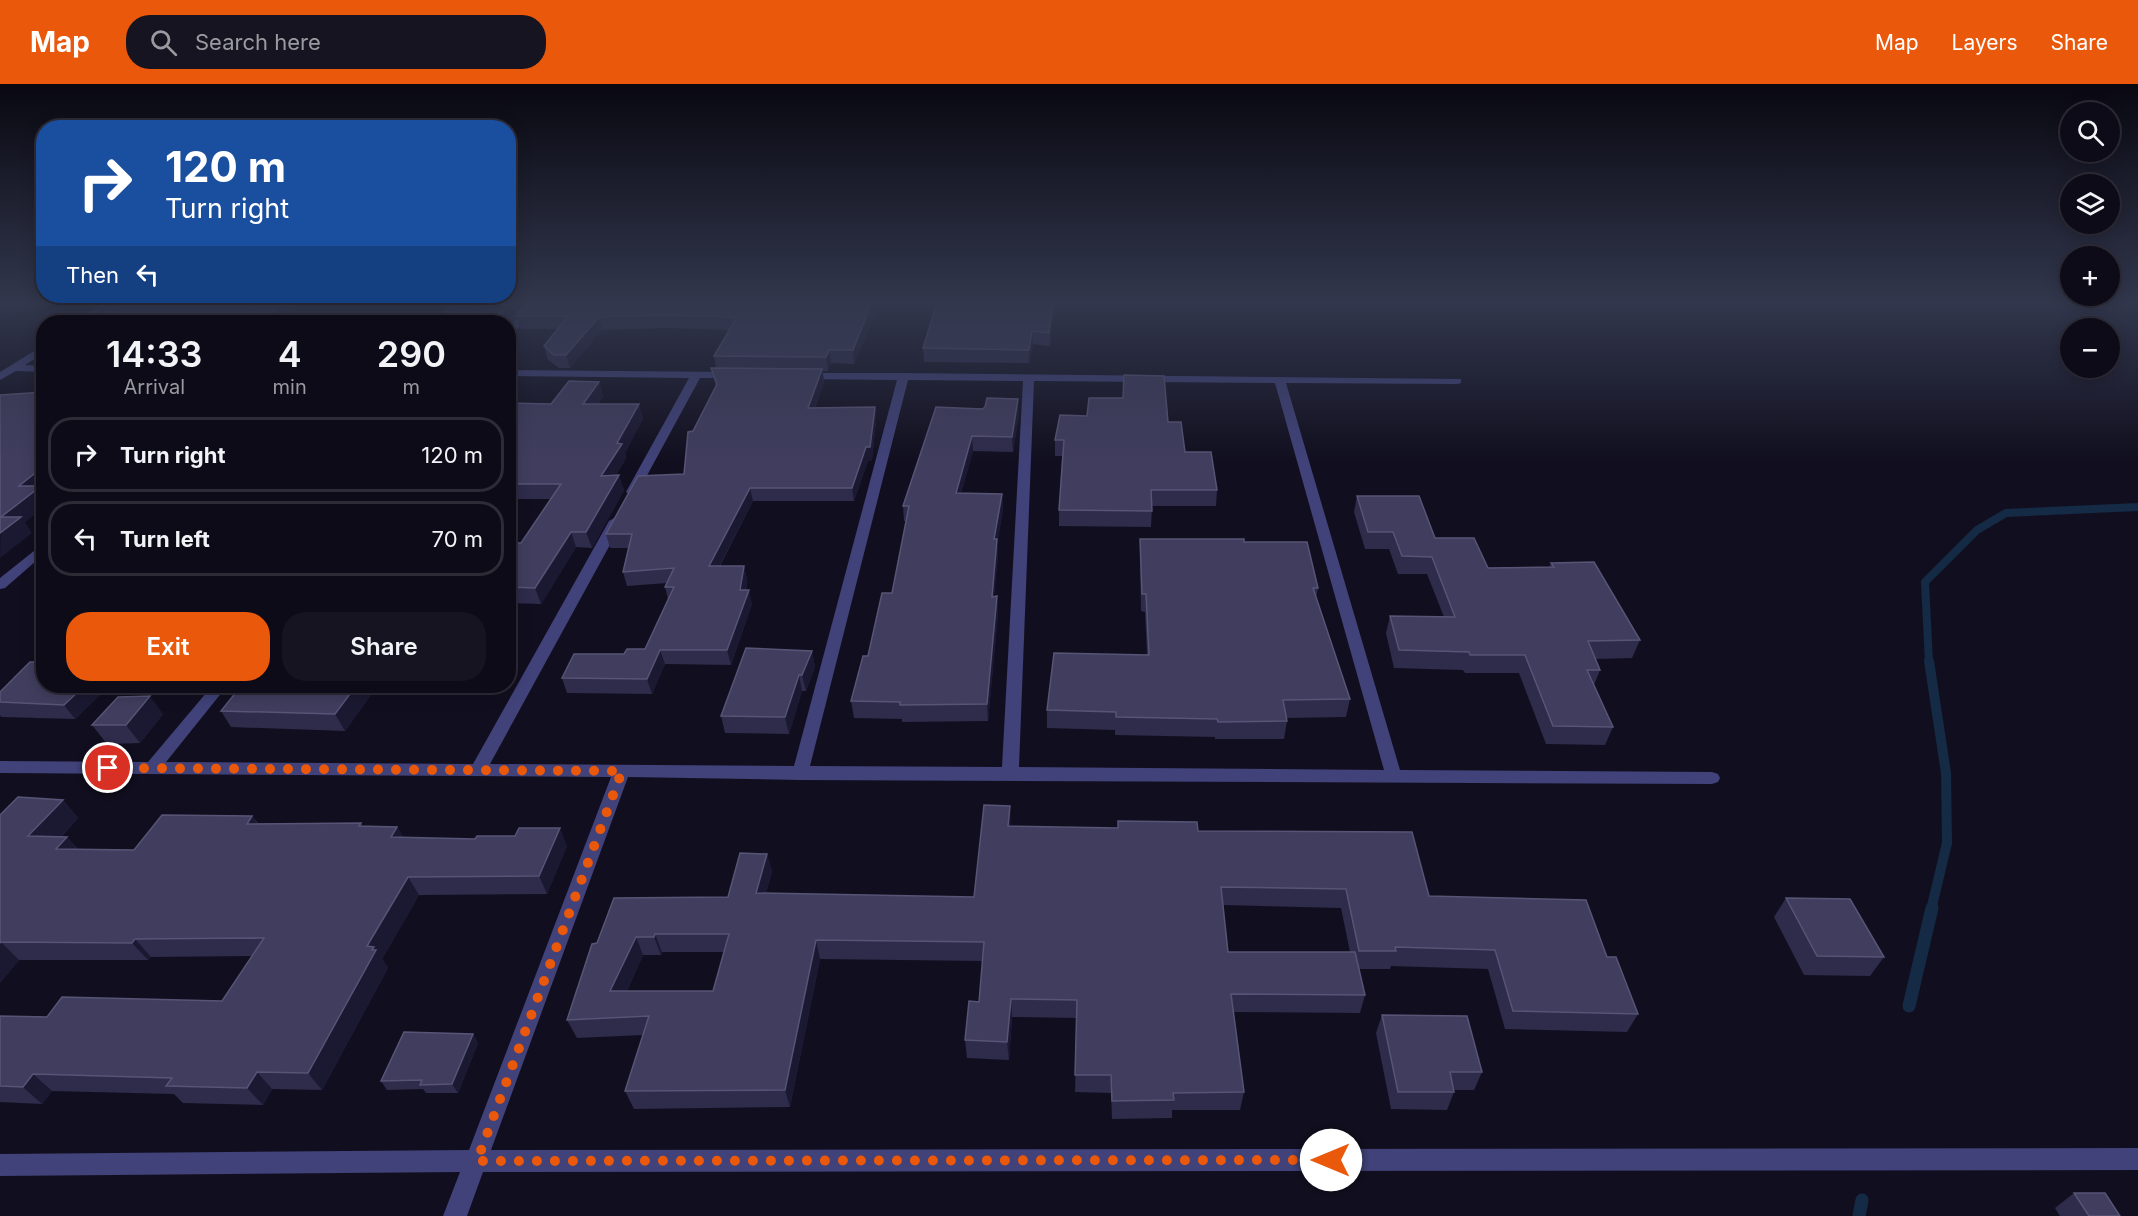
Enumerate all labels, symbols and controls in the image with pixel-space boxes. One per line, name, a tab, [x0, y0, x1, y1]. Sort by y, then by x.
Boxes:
search box	[126, 15, 546, 69]
text: Map	[30, 25, 90, 59]
icon: search	[147, 26, 180, 59]
text: Search here	[195, 29, 321, 55]
text: Map	[1875, 30, 1919, 55]
text: Layers	[1952, 30, 2018, 55]
text: Share	[2051, 30, 2108, 55]
map controls	[2060, 102, 2120, 378]
button: search	[2060, 102, 2120, 162]
text: 120 m	[165, 141, 286, 192]
icon: right	[66, 144, 144, 222]
button: layers	[2060, 174, 2120, 234]
text: Turn right	[165, 192, 289, 225]
button: +	[2060, 246, 2120, 306]
icon: left	[131, 258, 164, 291]
text: Then	[66, 262, 119, 288]
button: −	[2060, 318, 2120, 378]
text: 14:33	[106, 332, 203, 376]
text: 4	[278, 332, 302, 376]
text: 290	[377, 332, 446, 376]
text: Arrival	[123, 375, 185, 399]
text: min	[273, 375, 307, 399]
text: m	[403, 375, 420, 399]
icon: right	[69, 438, 102, 471]
text: Turn right	[120, 442, 226, 468]
text: 120 m	[421, 442, 483, 468]
icon: left	[69, 522, 102, 555]
text: Turn left	[120, 526, 210, 552]
text: 70 m	[432, 526, 483, 552]
button: Exit	[66, 612, 270, 681]
button: Share	[282, 612, 486, 681]
pin	[82, 742, 133, 793]
icon: arrive	[91, 751, 124, 784]
position arrow	[1299, 1128, 1363, 1192]

